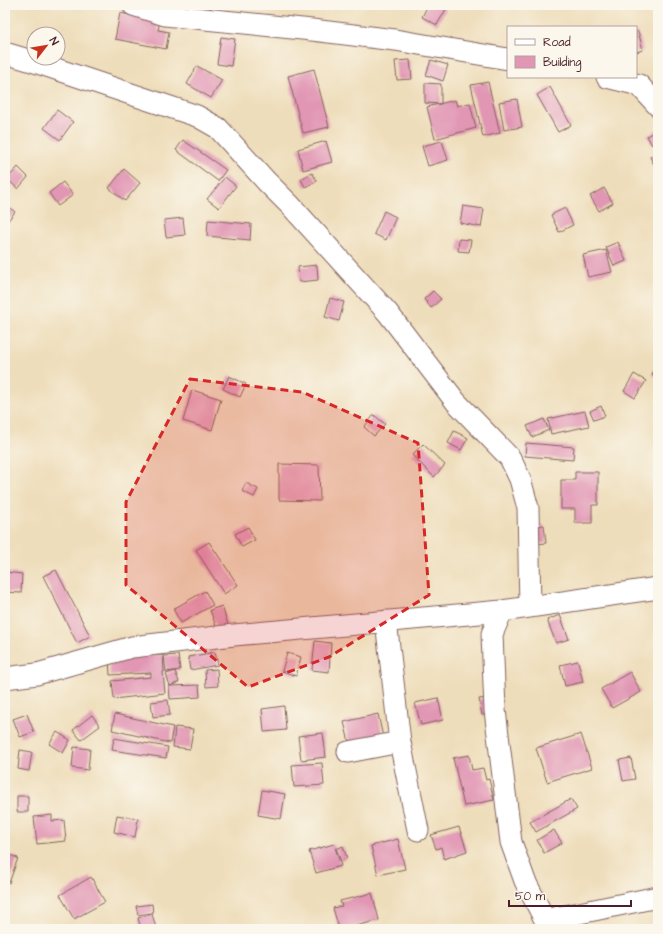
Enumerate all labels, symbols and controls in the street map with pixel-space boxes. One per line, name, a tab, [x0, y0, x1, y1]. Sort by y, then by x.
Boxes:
north arrow	[26, 26, 66, 66]
legend	[507, 26, 637, 78]
text: N	[46, 34, 62, 48]
text: Road	[543, 34, 571, 51]
text: Building	[543, 54, 581, 72]
scale bar	[509, 882, 631, 908]
text: 50 m	[515, 888, 546, 905]

